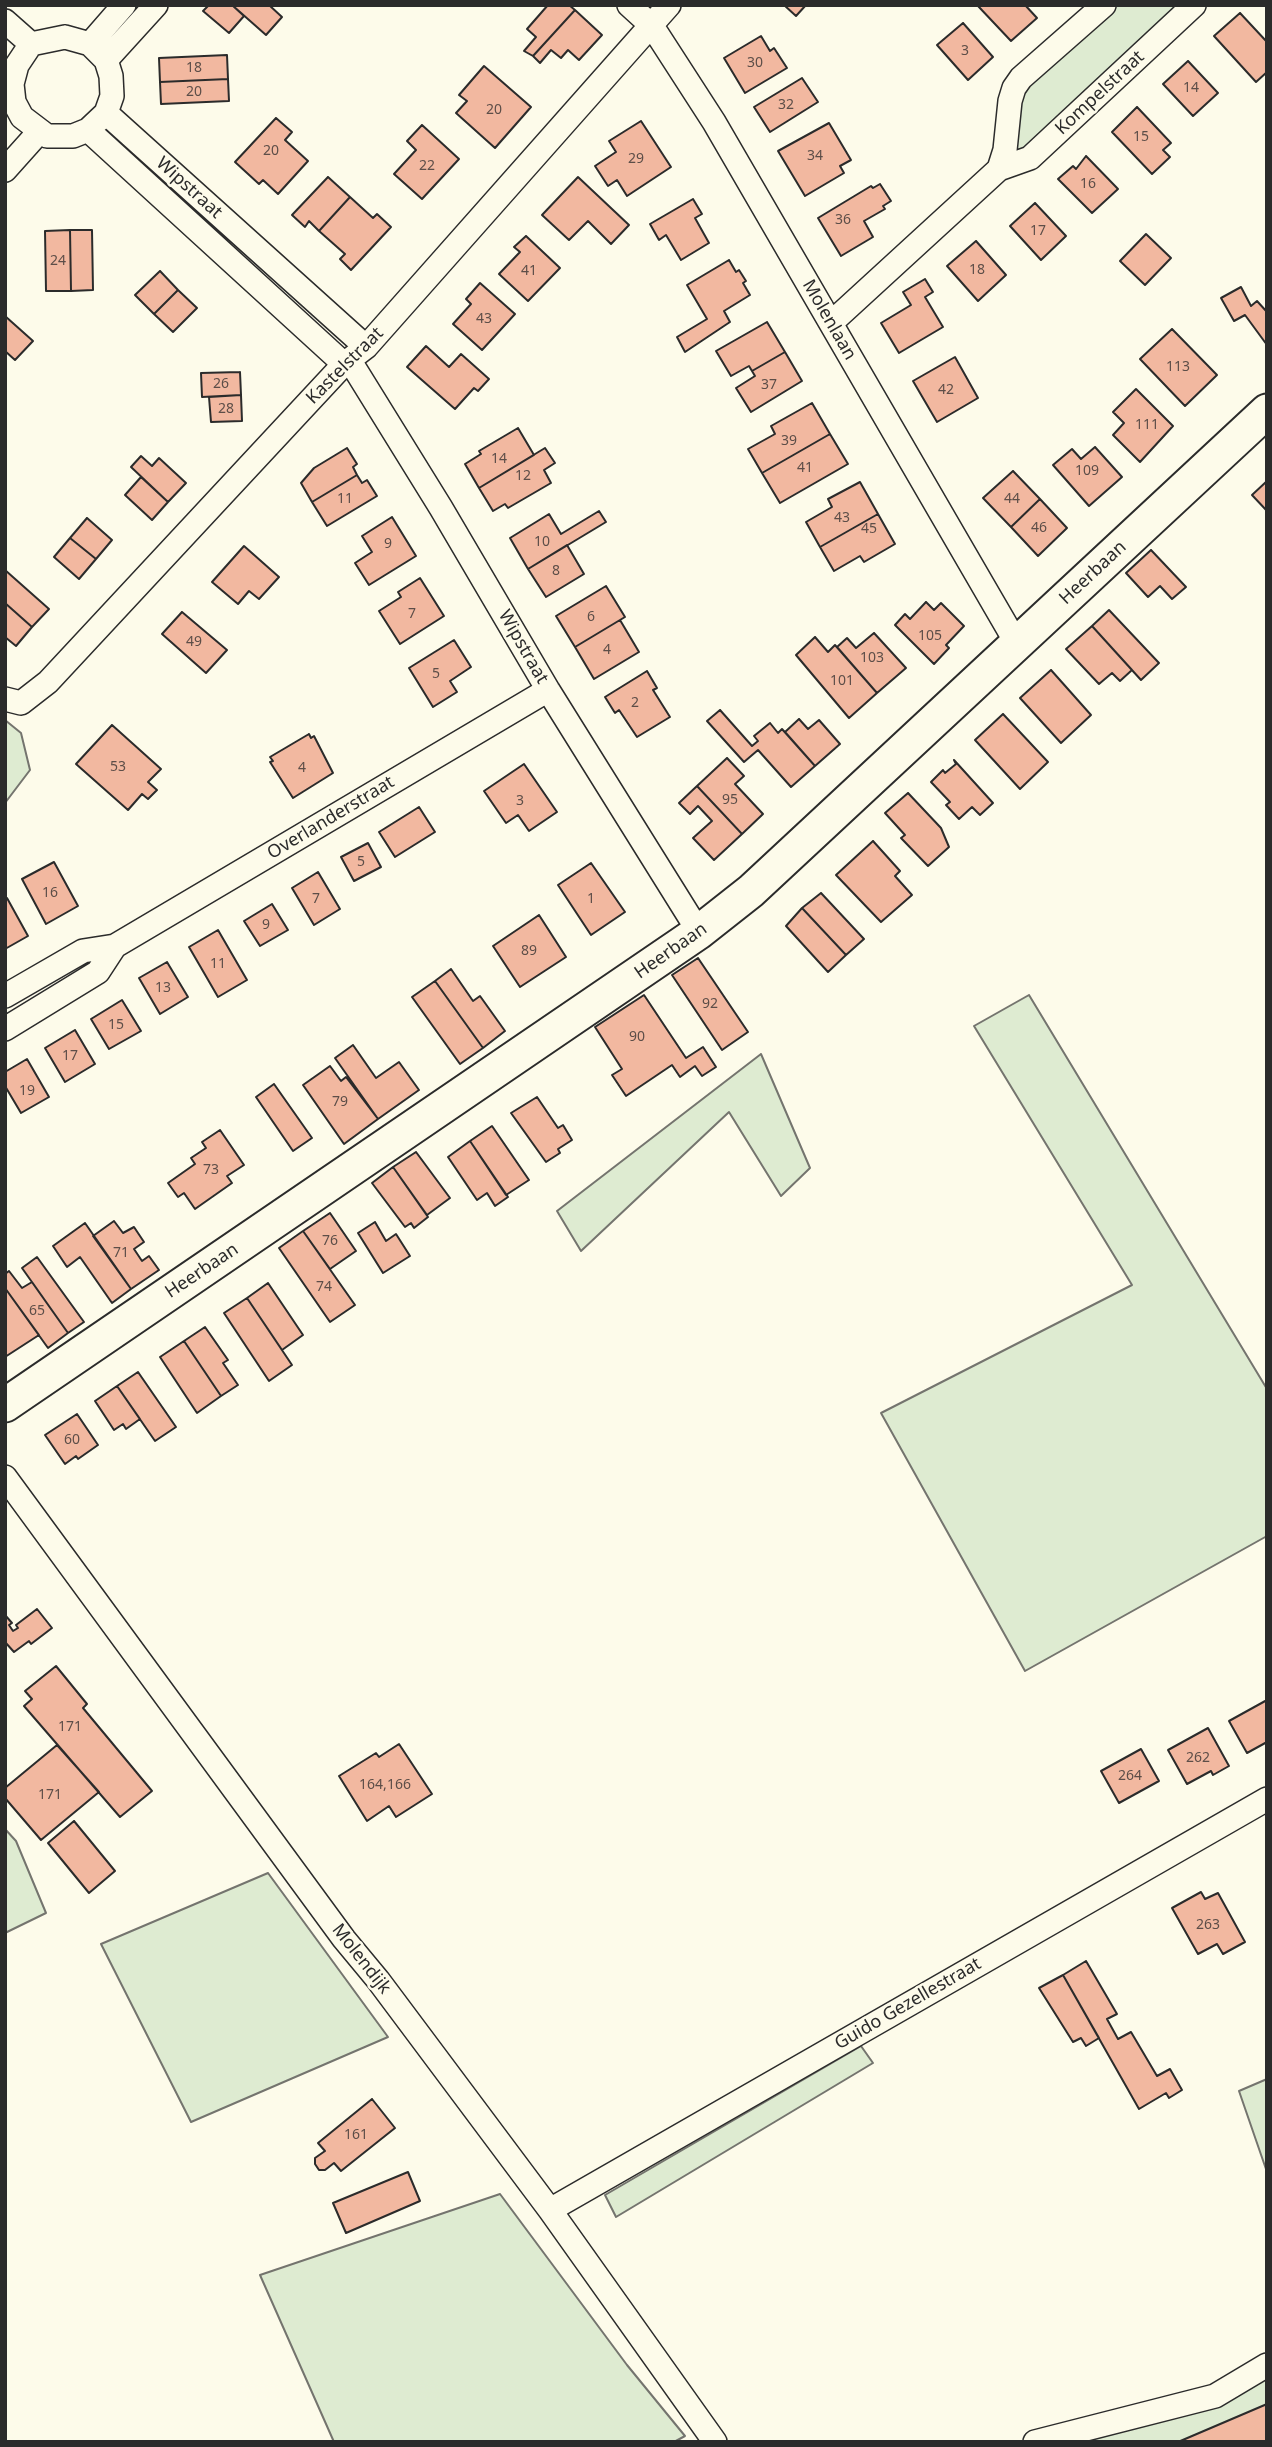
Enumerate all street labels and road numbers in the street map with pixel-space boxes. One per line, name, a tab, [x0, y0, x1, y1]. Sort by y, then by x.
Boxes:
street label: Kompelstraat	[1051, 46, 1149, 140]
street label: Wipstraat	[152, 153, 226, 223]
street label: Molenlaan	[797, 276, 861, 364]
street label: Kastelstraat	[302, 323, 388, 409]
street label: Heerbaan	[1055, 537, 1131, 609]
street label: Wipstraat	[493, 606, 553, 688]
street label: Overlanderstraat	[264, 772, 398, 864]
street label: Heerbaan	[631, 918, 711, 984]
street label: Heerbaan	[161, 1239, 243, 1303]
street label: Molendijk	[327, 1920, 395, 1998]
street label: Guido Gezellestraat	[831, 1953, 985, 2055]

